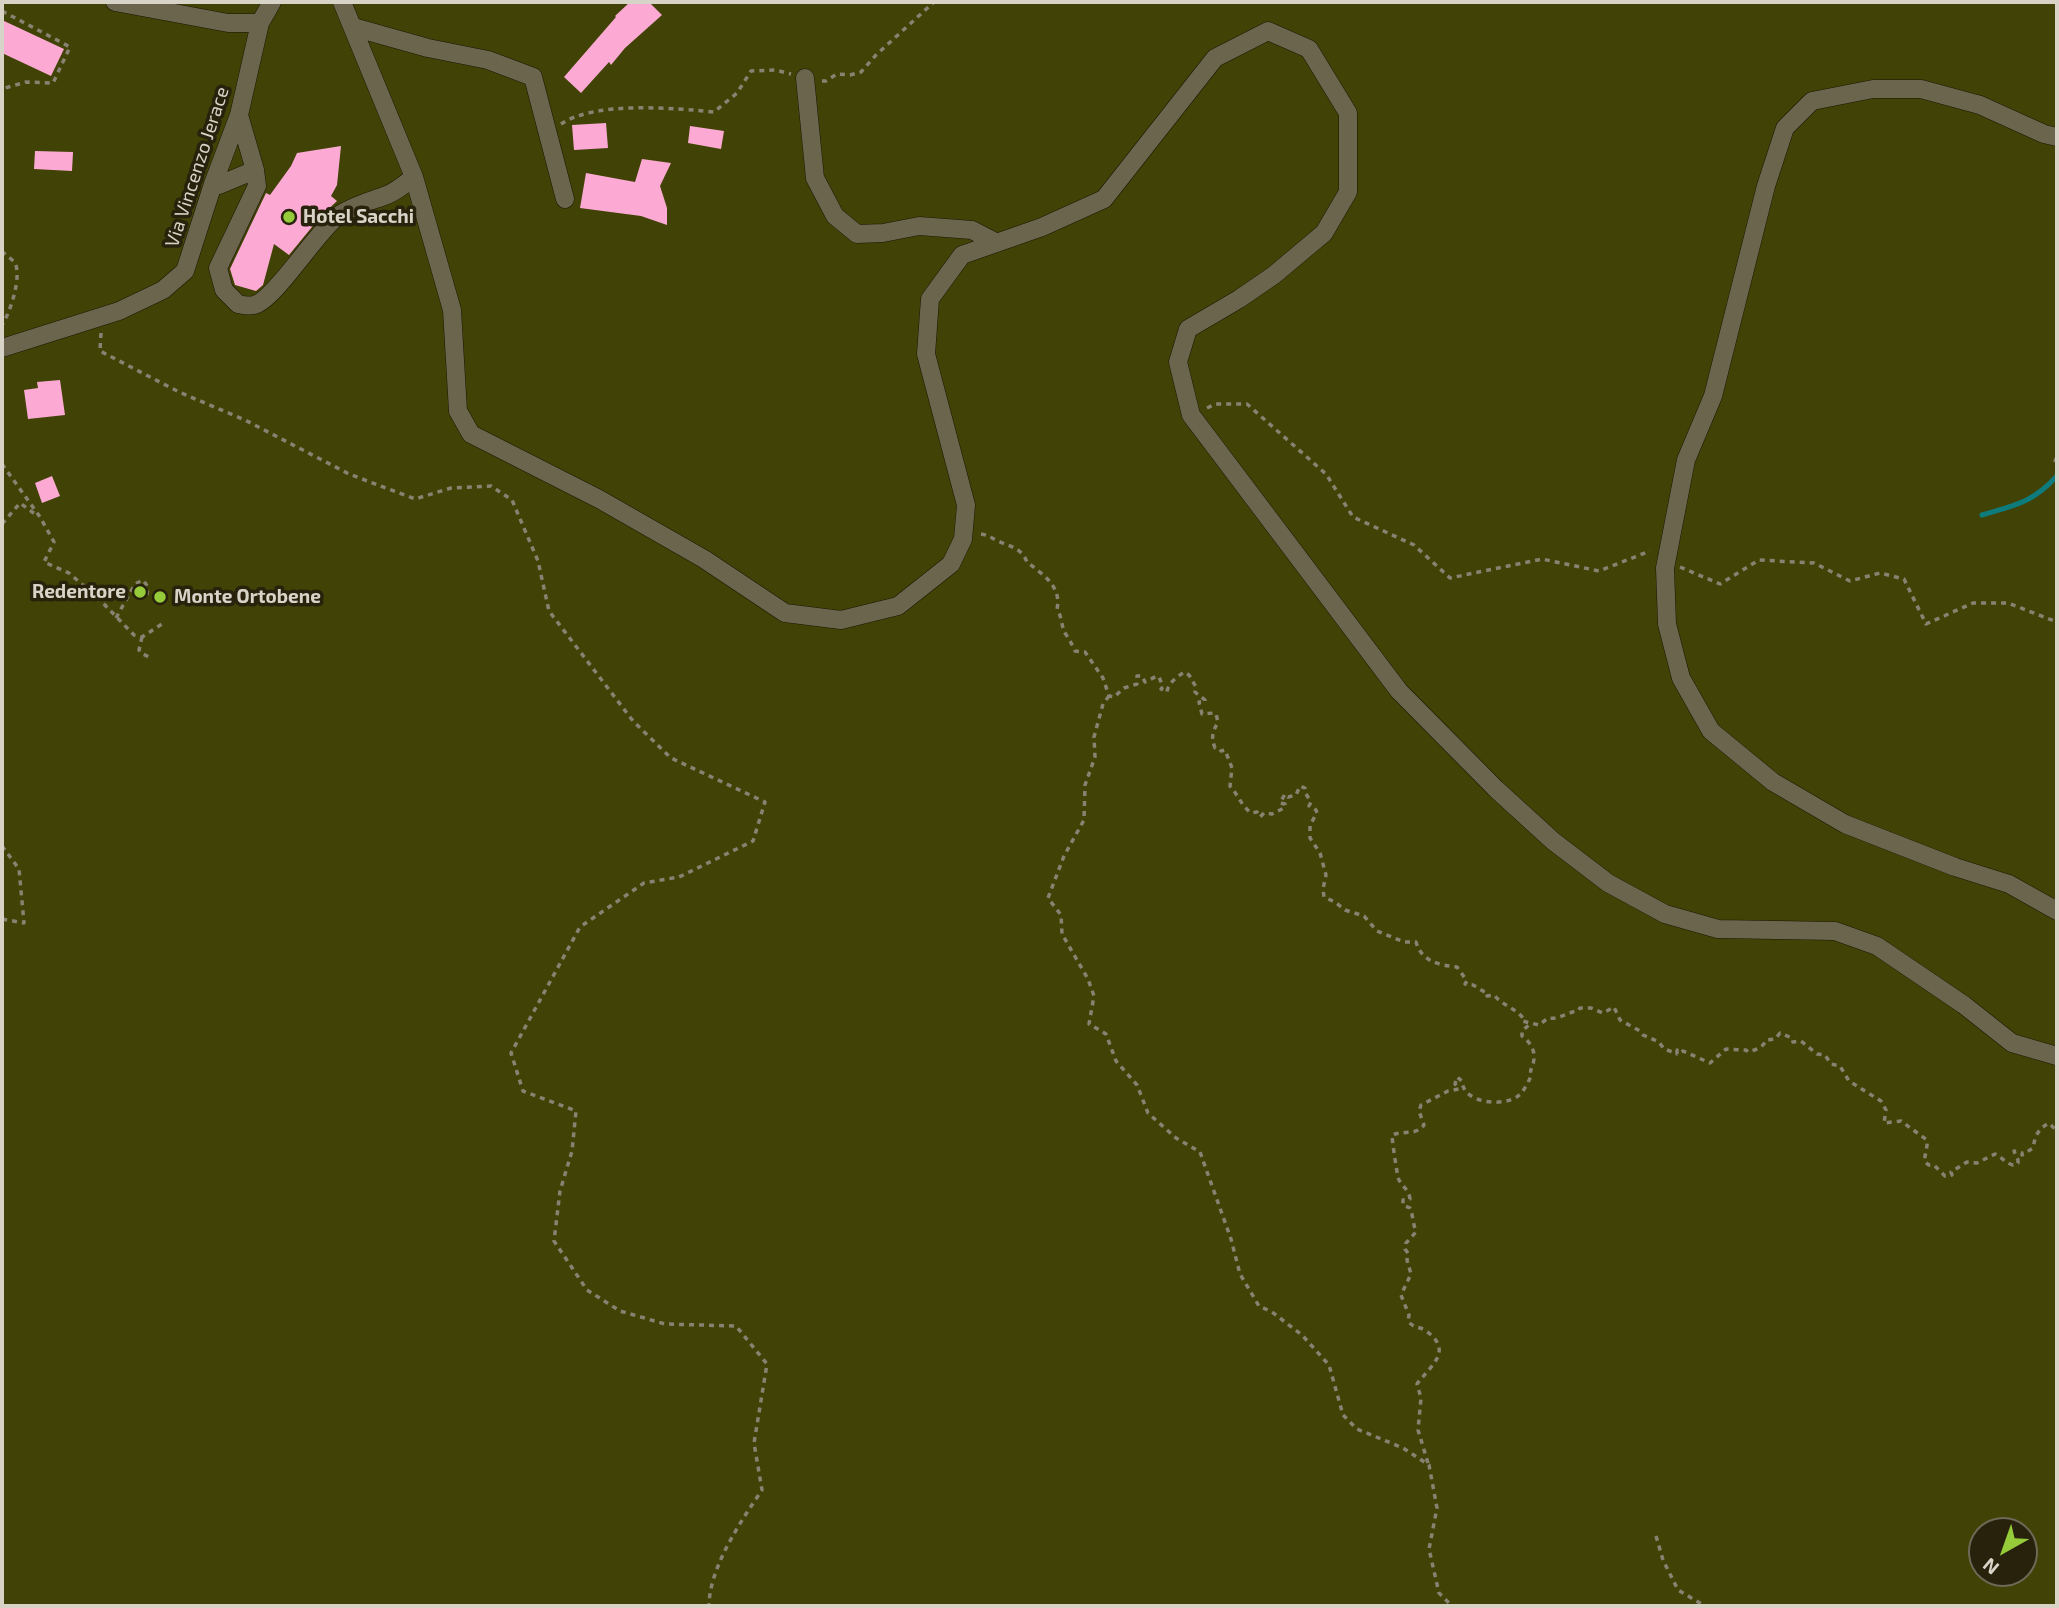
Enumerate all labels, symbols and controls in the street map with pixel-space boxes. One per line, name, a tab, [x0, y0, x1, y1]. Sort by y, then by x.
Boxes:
street label: Via Vincenzo Jerace	[160, 84, 234, 250]
place label: Hotel Sacchi	[303, 206, 414, 228]
marker: Hotel Sacchi	[281, 209, 297, 225]
place label: Redentore	[32, 581, 126, 603]
marker: Redentore	[132, 584, 148, 600]
place label: Monte Ortobene	[174, 586, 321, 608]
marker: Monte Ortobene	[152, 589, 168, 605]
north arrow	[1968, 1517, 2038, 1587]
text: N	[1978, 1554, 2003, 1580]

